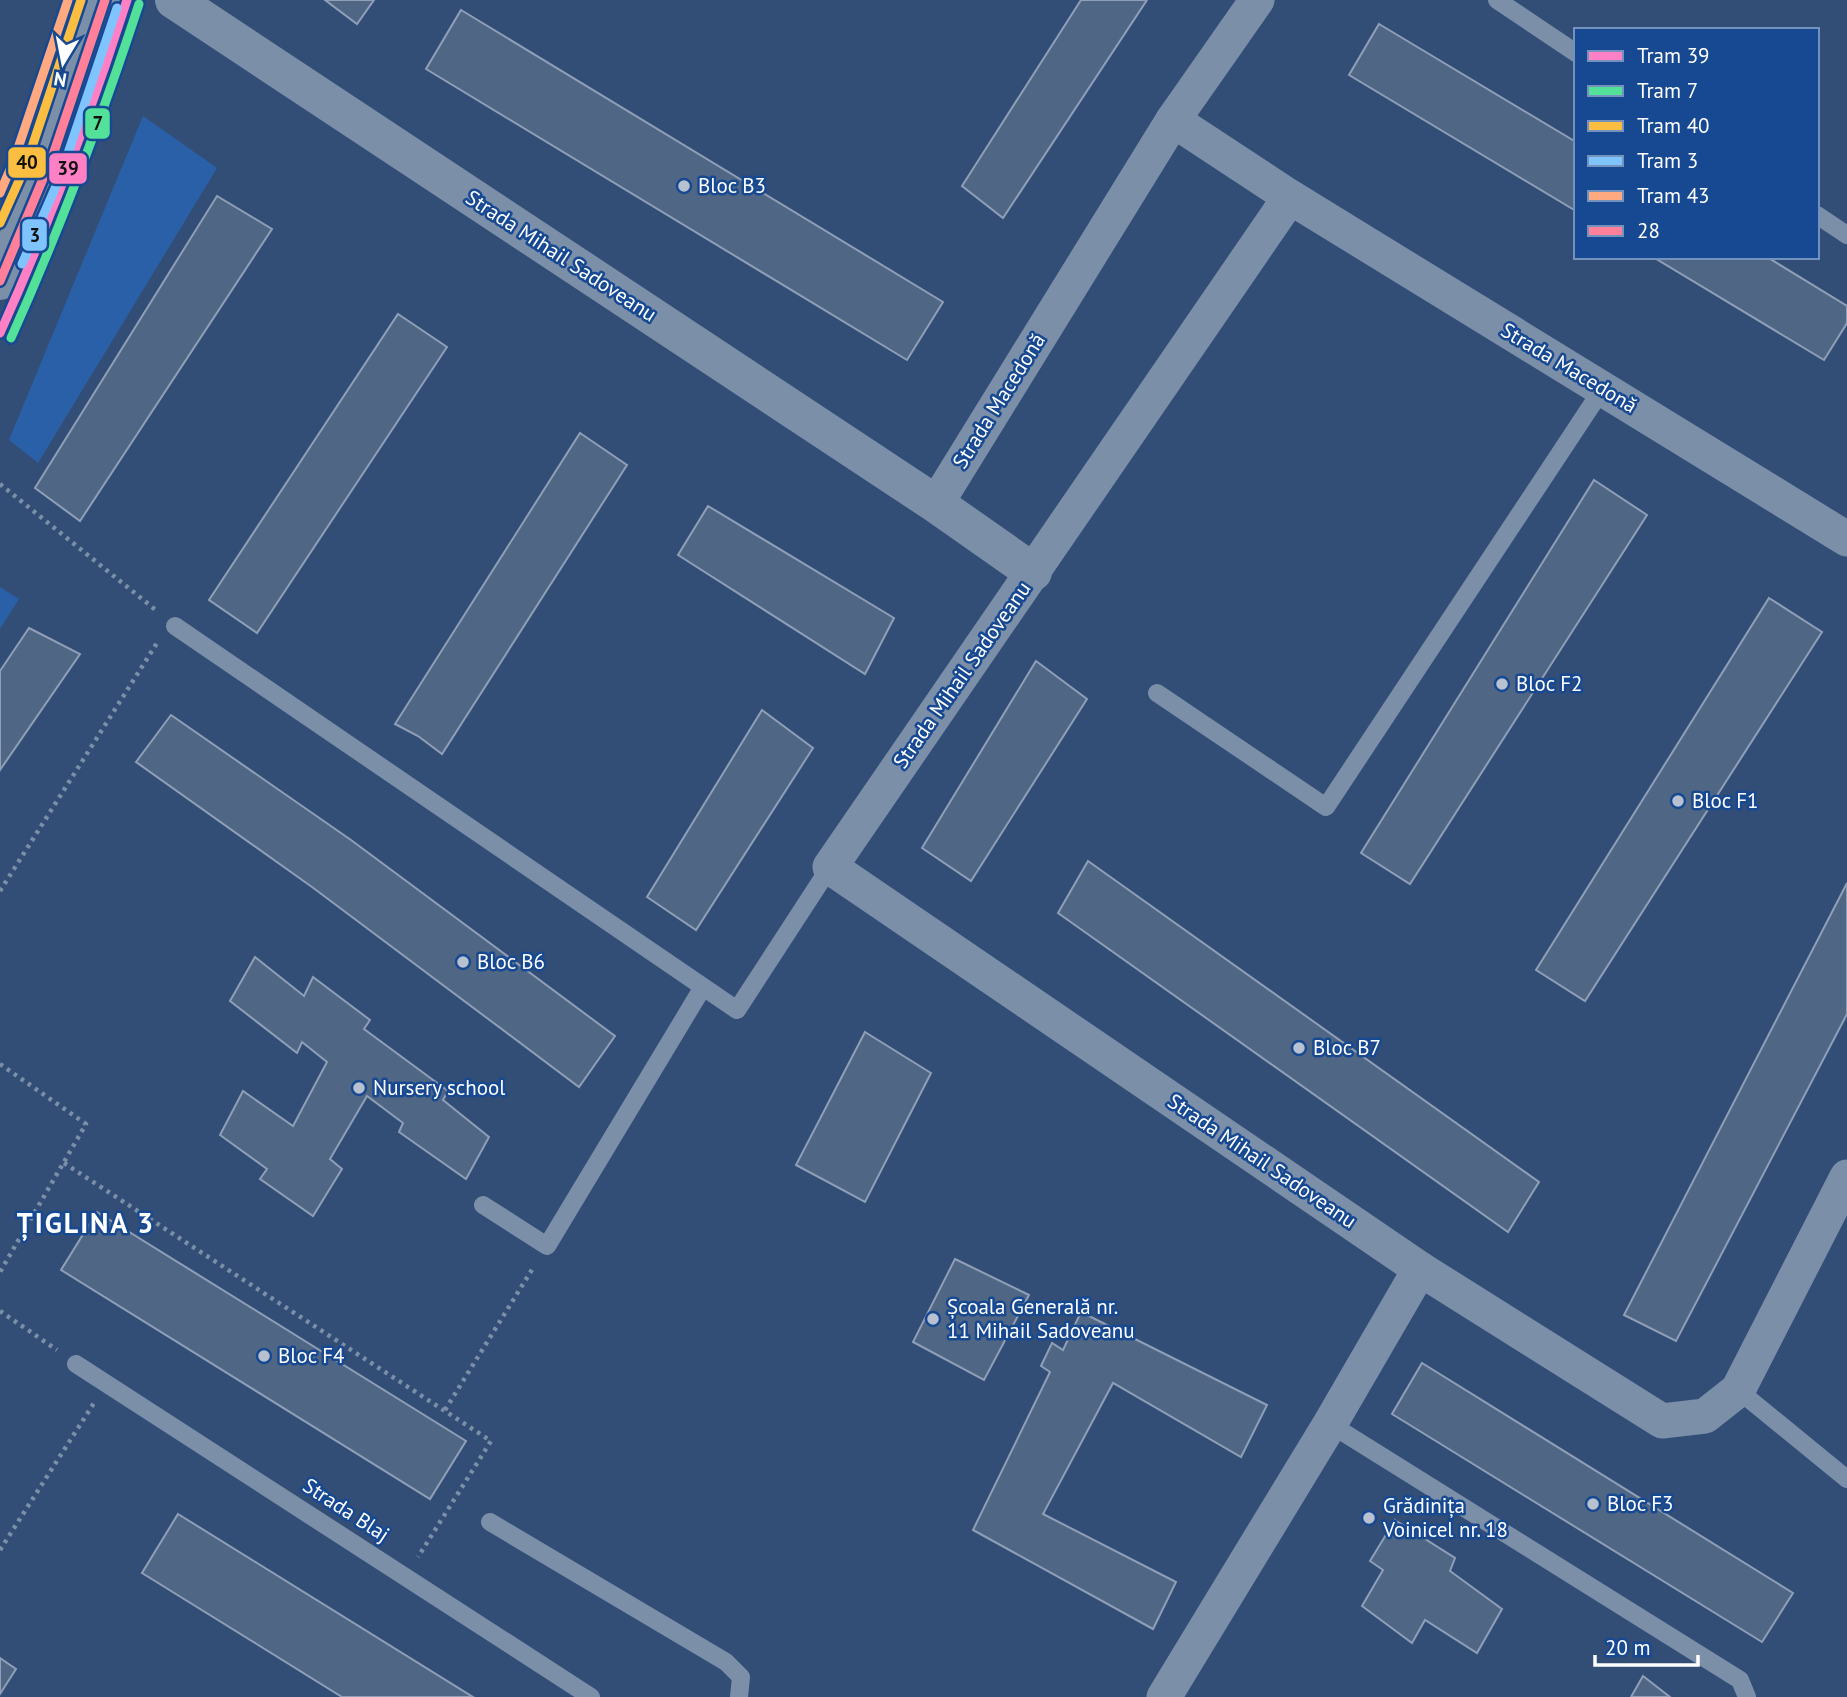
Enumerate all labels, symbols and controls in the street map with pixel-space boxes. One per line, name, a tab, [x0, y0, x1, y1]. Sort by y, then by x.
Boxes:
north arrow	[28, 28, 98, 98]
legend	[1574, 28, 1819, 259]
text: Tram 39	[1637, 42, 1710, 69]
text: N	[52, 67, 68, 93]
text: Tram 7	[1637, 77, 1698, 104]
line badge: 7	[84, 107, 111, 140]
text: 7	[93, 111, 103, 135]
text: Tram 40	[1637, 112, 1710, 139]
line badge: 40	[7, 146, 47, 179]
text: Tram 3	[1637, 147, 1698, 174]
text: 40	[16, 150, 38, 174]
line badge: 39	[48, 152, 88, 185]
text: 39	[57, 156, 79, 180]
place label: Bloc B3	[698, 172, 766, 199]
marker: Bloc B3	[676, 178, 692, 194]
text: Tram 43	[1637, 182, 1710, 209]
street label: Strada Mihail Sadoveanu	[461, 184, 662, 327]
text: 28	[1637, 217, 1660, 244]
line badge: 3	[21, 218, 48, 252]
text: 3	[30, 223, 40, 247]
street label: Strada Macedonă	[1496, 316, 1642, 419]
street label: Strada Macedonă	[946, 328, 1051, 473]
street label: Strada Mihail Sadoveanu	[887, 576, 1036, 774]
place label: Bloc F2	[1516, 670, 1583, 697]
marker: Bloc F2	[1494, 676, 1510, 692]
place label: Bloc F1	[1692, 787, 1759, 814]
marker: Bloc F1	[1670, 793, 1686, 809]
place label: Bloc B6	[477, 948, 545, 975]
marker: Bloc B6	[455, 954, 471, 970]
place label: Bloc B7	[1313, 1034, 1381, 1061]
marker: Bloc B7	[1291, 1040, 1307, 1056]
place label: Nursery school	[373, 1074, 505, 1101]
marker: Nursery school	[351, 1080, 367, 1096]
street label: Strada Mihail Sadoveanu	[1163, 1087, 1362, 1234]
district label: ȚIGLINA 3	[17, 1204, 155, 1242]
place label: Școala Generală nr. 11 Mihail Sadoveanu	[947, 1293, 1135, 1344]
marker: Școala Generală nr. 11 Mihail Sadoveanu	[925, 1311, 941, 1327]
place label: Bloc F4	[278, 1342, 345, 1369]
marker: Bloc F4	[256, 1348, 272, 1364]
street label: Strada Blaj	[298, 1472, 395, 1547]
place label: Bloc F3	[1607, 1490, 1674, 1517]
place label: Grădinița Voinicel nr. 18	[1382, 1492, 1508, 1543]
marker: Bloc F3	[1585, 1496, 1601, 1512]
marker: Grădinița Voinicel nr. 18	[1361, 1510, 1377, 1526]
scale bar	[1595, 1624, 1698, 1668]
text: 20 m	[1605, 1634, 1651, 1661]

